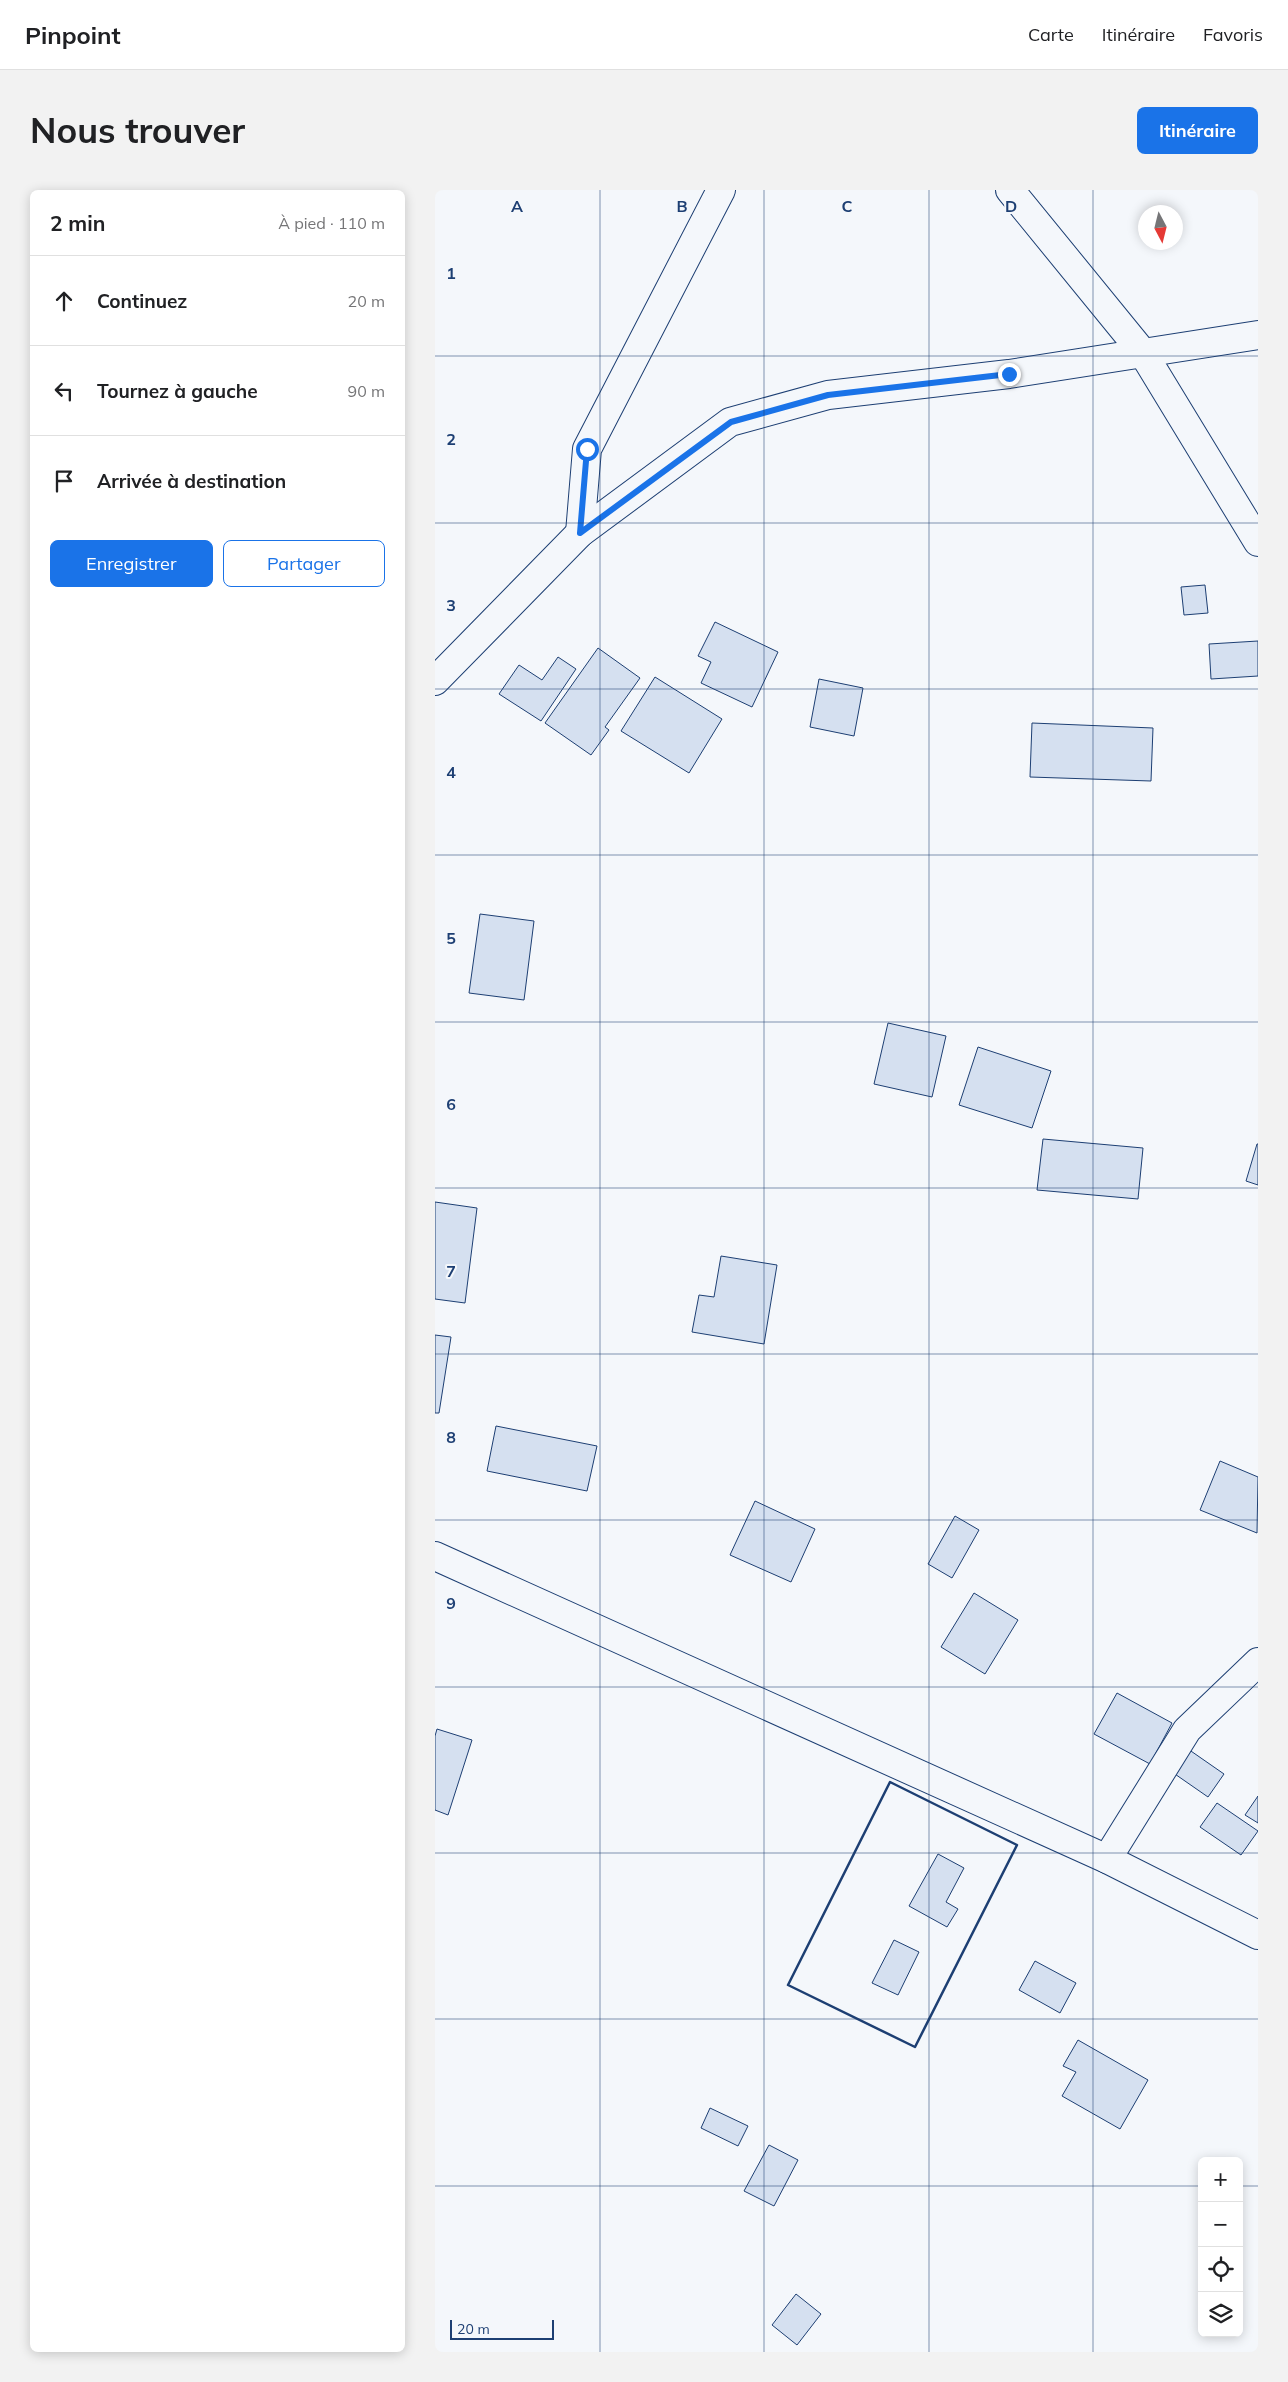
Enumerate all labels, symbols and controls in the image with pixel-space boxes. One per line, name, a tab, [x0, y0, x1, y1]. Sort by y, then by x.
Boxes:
text: Pinpoint	[25, 20, 121, 50]
text: Carte	[1028, 23, 1074, 46]
text: Itinéraire	[1102, 23, 1175, 46]
text: Favoris	[1203, 23, 1263, 46]
button: Itinéraire	[1137, 107, 1258, 154]
text: Nous trouver	[30, 108, 245, 152]
text: A	[511, 196, 523, 216]
text: B	[676, 196, 688, 216]
text: C	[842, 196, 853, 216]
text: D	[1005, 196, 1017, 216]
north arrow	[1138, 205, 1183, 250]
text: 2 min	[50, 210, 105, 236]
text: À pied · 110 m	[278, 213, 385, 233]
text: 1	[446, 263, 456, 283]
icon: ahead	[50, 287, 78, 315]
text: Continuez	[97, 289, 187, 313]
text: 20 m	[348, 291, 385, 311]
route end	[998, 363, 1021, 386]
icon: left	[50, 377, 78, 405]
text: Tournez à gauche	[97, 379, 258, 403]
text: 90 m	[348, 381, 385, 401]
text: 2	[446, 429, 456, 449]
route start	[576, 438, 599, 461]
icon: arrive	[50, 467, 78, 495]
text: Arrivée à destination	[97, 469, 286, 493]
button: Enregistrer	[50, 540, 213, 587]
button: Partager	[223, 540, 385, 587]
text: 3	[446, 595, 456, 615]
text: 4	[446, 762, 456, 782]
text: 5	[446, 928, 456, 948]
text: 6	[446, 1094, 456, 1114]
text: 7	[446, 1261, 456, 1281]
text: 8	[446, 1427, 456, 1447]
text: 9	[446, 1593, 456, 1613]
map controls	[1198, 2157, 1243, 2337]
button: +	[1198, 2157, 1243, 2202]
button: −	[1198, 2202, 1243, 2247]
button: locate	[1198, 2247, 1243, 2292]
button: layers	[1198, 2292, 1243, 2337]
scale bar	[450, 2317, 554, 2340]
text: 20 m	[457, 2320, 490, 2338]

